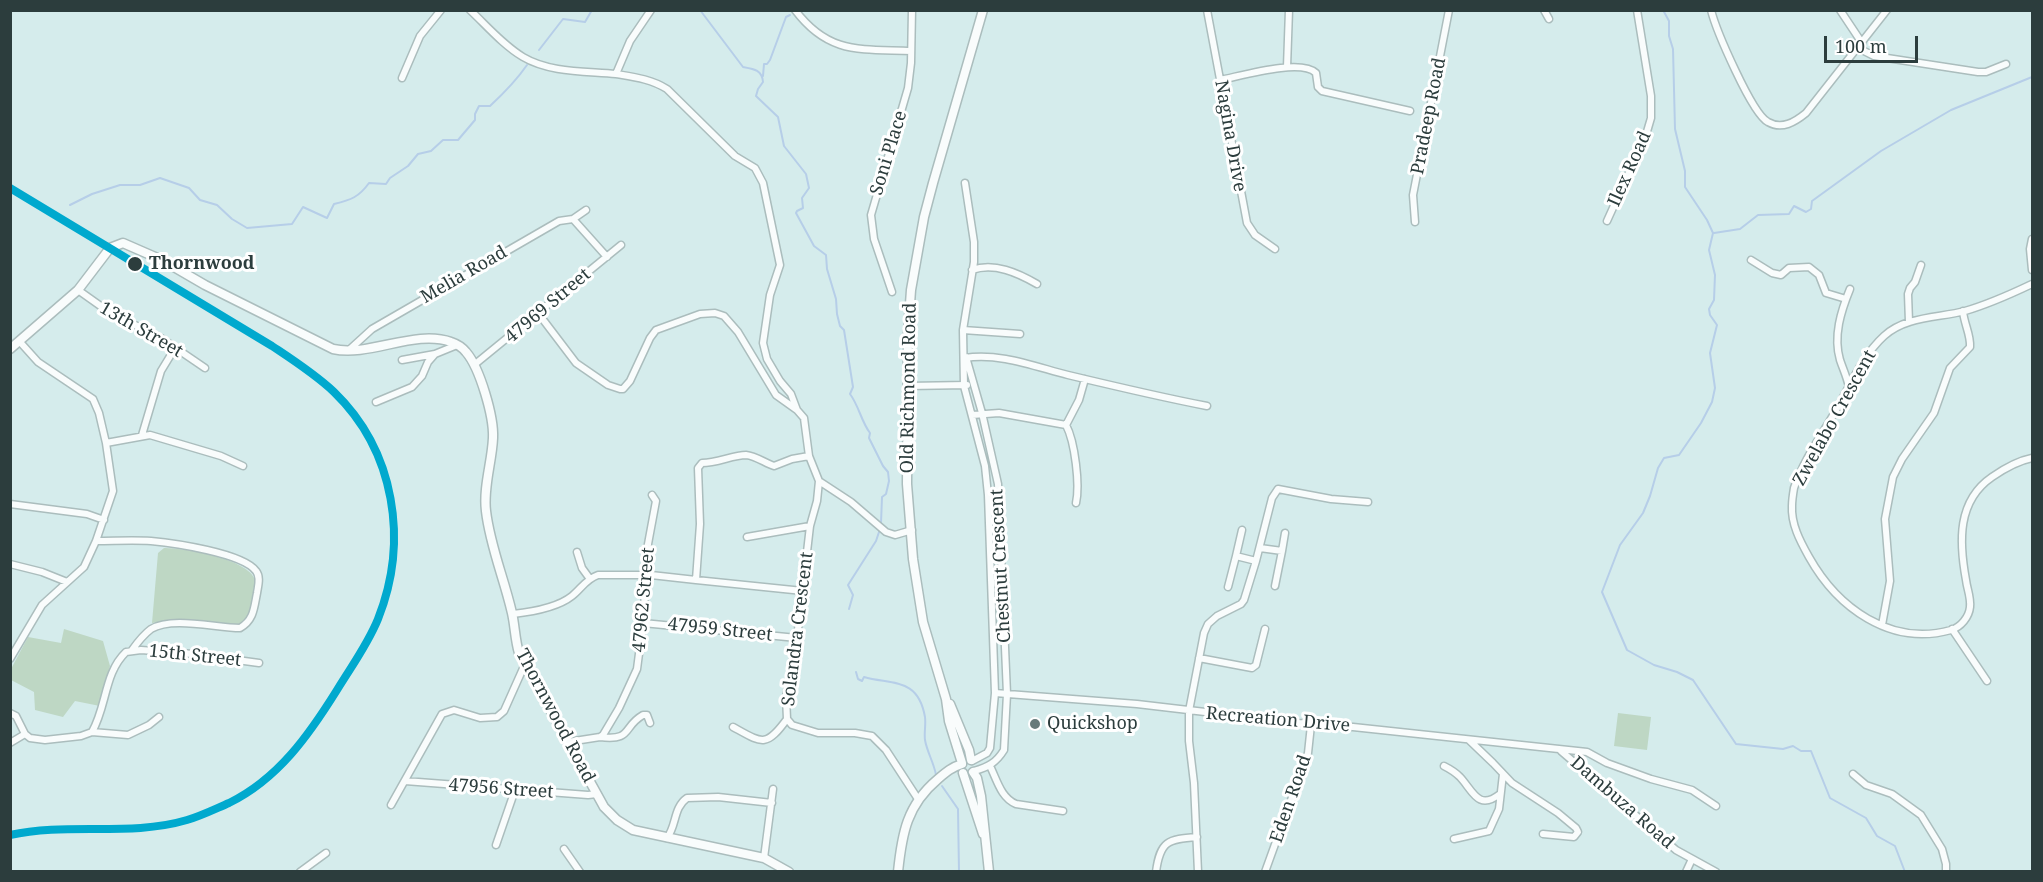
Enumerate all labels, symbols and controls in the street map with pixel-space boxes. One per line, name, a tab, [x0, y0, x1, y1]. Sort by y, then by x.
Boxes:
scale bar	[1827, 24, 1922, 62]
text: 100 m	[1835, 34, 1887, 58]
street label: Pradeep Road	[1407, 56, 1451, 176]
street label: Nagina Drive	[1210, 78, 1250, 194]
street label: Soni Place	[866, 108, 912, 198]
street label: Ilex Road	[1604, 128, 1656, 210]
street label: Melia Road	[417, 242, 511, 308]
place label: Thornwood	[149, 253, 254, 275]
marker: Thornwood	[126, 255, 144, 273]
street label: 47969 Street	[501, 264, 595, 348]
street label: 13th Street	[95, 297, 187, 363]
street label: Old Richmond Road	[897, 303, 921, 473]
street label: Zwelabo Crescent	[1789, 347, 1881, 489]
street label: Chestnut Crescent	[986, 488, 1016, 644]
street label: 47962 Street	[629, 547, 659, 653]
street label: Solandra Crescent	[778, 551, 818, 707]
street label: 47959 Street	[667, 614, 773, 646]
street label: 15th Street	[148, 640, 242, 672]
street label: Thornwood Road	[511, 645, 599, 787]
street label: Recreation Drive	[1205, 703, 1351, 737]
place label: Quickshop	[1047, 713, 1138, 735]
marker: Quickshop	[1028, 717, 1042, 731]
street label: Eden Road	[1266, 752, 1316, 846]
street label: Dambuza Road	[1566, 752, 1678, 854]
street label: 47956 Street	[448, 775, 554, 803]

